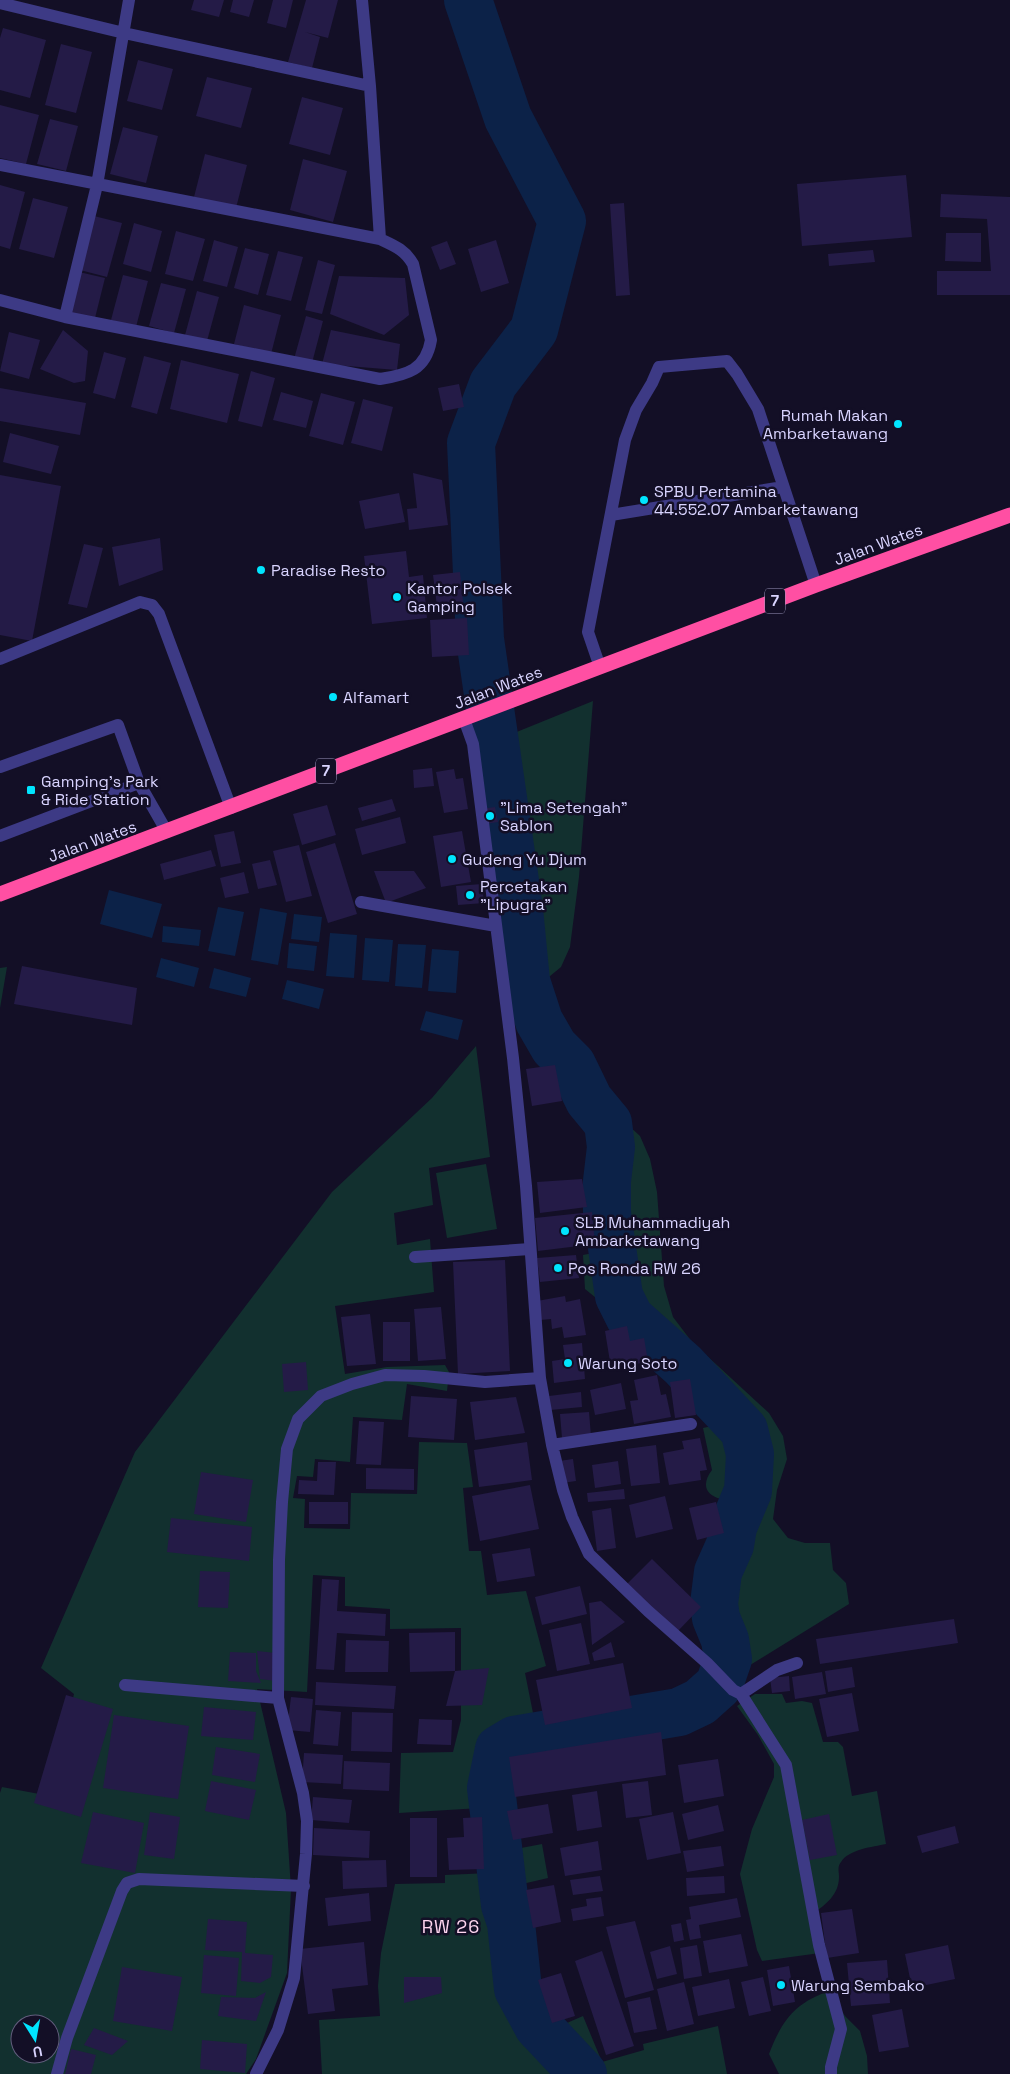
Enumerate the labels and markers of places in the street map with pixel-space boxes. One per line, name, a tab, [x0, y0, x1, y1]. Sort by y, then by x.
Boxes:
place label: Rumah Makan Ambarketawang	[763, 405, 888, 444]
marker: Rumah Makan Ambarketawang	[892, 418, 904, 430]
place label: SPBU Pertamina 44.552.07 Ambarketawang	[654, 481, 858, 520]
marker: SPBU Pertamina 44.552.07 Ambarketawang	[638, 494, 650, 506]
place label: Paradise Resto	[271, 560, 385, 581]
marker: Paradise Resto	[255, 564, 267, 576]
place label: Kantor Polsek Gamping	[407, 578, 513, 617]
marker: Kantor Polsek Gamping	[391, 591, 403, 603]
place label: Alfamart	[343, 687, 409, 708]
marker: Alfamart	[327, 691, 339, 703]
place label: Gamping's Park & Ride Station	[41, 771, 159, 810]
marker: Gamping's Park & Ride Station	[25, 784, 37, 796]
place label: "Lima Setengah" Sablon	[500, 797, 627, 836]
marker: "Lima Setengah" Sablon	[484, 810, 496, 822]
place label: Gudeng Yu Djum	[462, 849, 587, 870]
marker: Gudeng Yu Djum	[446, 853, 458, 865]
place label: Percetakan "Lipugra"	[480, 876, 567, 915]
marker: Percetakan "Lipugra"	[464, 889, 476, 901]
place label: SLB Muhammadiyah Ambarketawang	[575, 1212, 730, 1251]
marker: SLB Muhammadiyah Ambarketawang	[559, 1225, 571, 1237]
place label: Pos Ronda RW 26	[568, 1258, 701, 1279]
marker: Pos Ronda RW 26	[552, 1262, 564, 1274]
place label: Warung Soto	[578, 1353, 677, 1374]
marker: Warung Soto	[562, 1357, 574, 1369]
place label: Warung Sembako	[791, 1975, 925, 1996]
marker: Warung Sembako	[775, 1979, 787, 1991]

